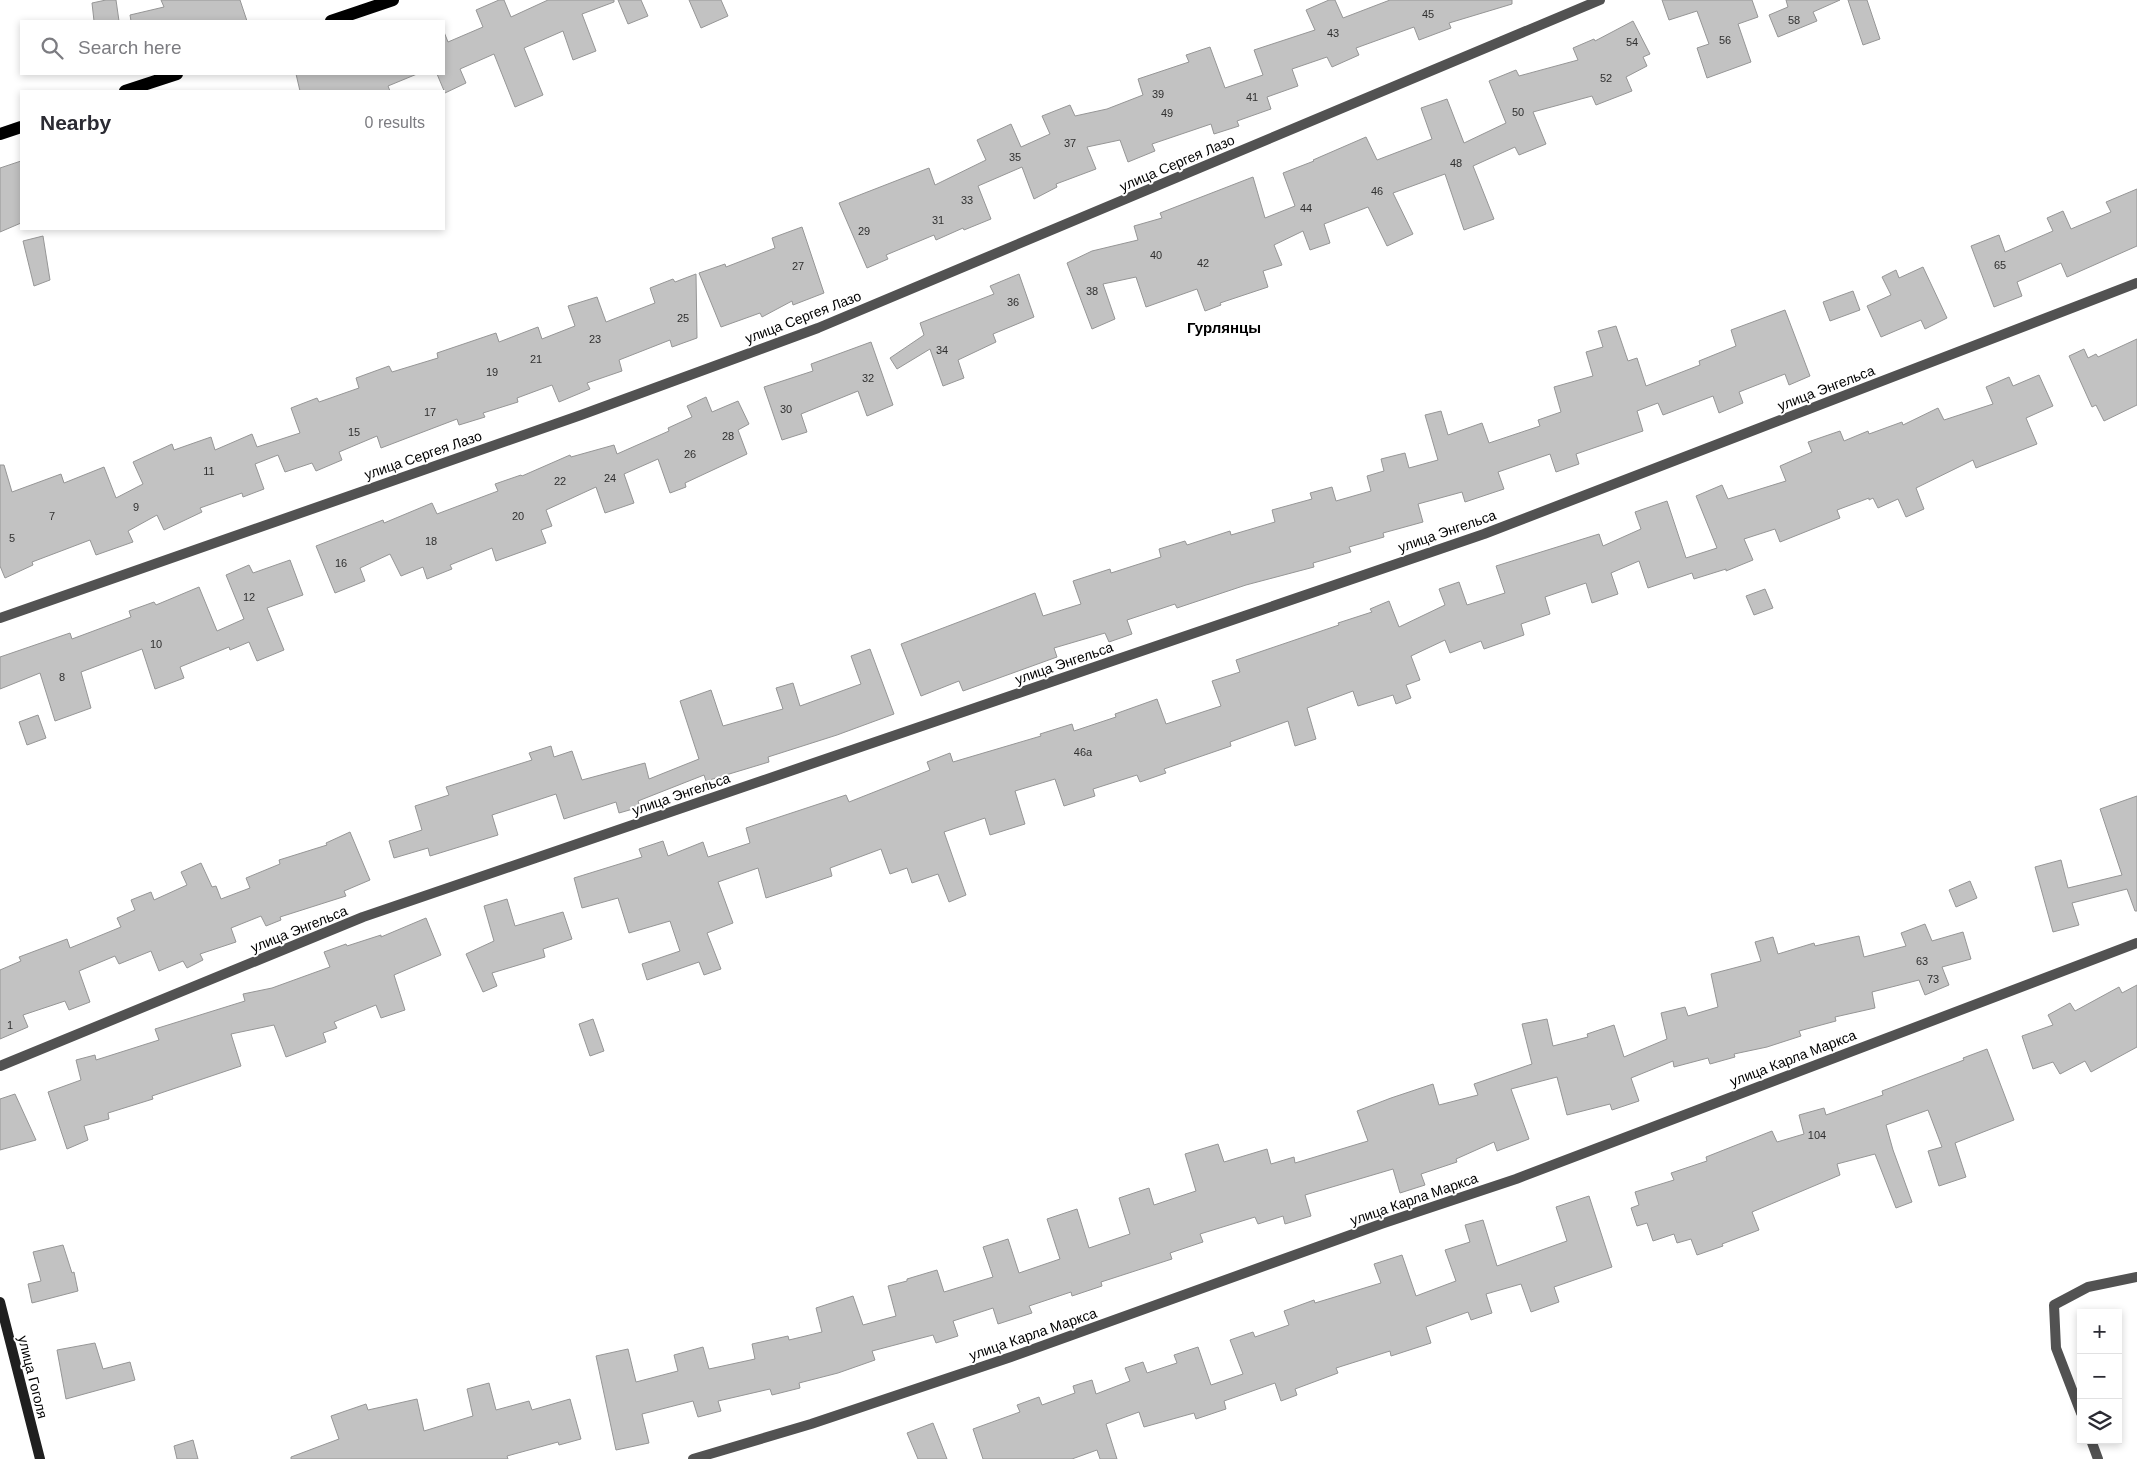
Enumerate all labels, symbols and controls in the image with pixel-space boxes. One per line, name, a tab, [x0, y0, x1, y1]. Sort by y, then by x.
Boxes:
house number: 45	[1422, 8, 1434, 20]
house number: 58	[1788, 14, 1800, 26]
search box	[20, 20, 445, 75]
house number: 43	[1327, 27, 1339, 39]
icon: search	[38, 34, 66, 62]
house number: 56	[1719, 34, 1731, 46]
house number: 54	[1626, 36, 1638, 48]
text: Search here	[78, 37, 182, 58]
house number: 52	[1600, 72, 1612, 84]
house number: 39	[1152, 88, 1164, 100]
house number: 41	[1246, 91, 1258, 103]
house number: 50	[1512, 106, 1524, 118]
house number: 49	[1161, 107, 1173, 119]
text: Nearby	[40, 111, 111, 134]
text: 0 results	[365, 114, 425, 131]
street label: улица Сергея Лазо	[1117, 132, 1237, 194]
house number: 37	[1064, 137, 1076, 149]
house number: 35	[1009, 151, 1021, 163]
house number: 48	[1450, 157, 1462, 169]
house number: 46	[1371, 185, 1383, 197]
house number: 33	[961, 194, 973, 206]
house number: 44	[1300, 202, 1312, 214]
house number: 31	[932, 214, 944, 226]
house number: 29	[858, 225, 870, 237]
house number: 40	[1150, 249, 1162, 261]
house number: 42	[1197, 257, 1209, 269]
house number: 65	[1994, 259, 2006, 271]
house number: 27	[792, 260, 804, 272]
house number: 38	[1086, 285, 1098, 297]
street label: улица Сергея Лазо	[743, 287, 863, 347]
house number: 36	[1007, 296, 1019, 308]
house number: 25	[677, 312, 689, 324]
district label: Гурлянцы	[1187, 319, 1261, 336]
house number: 23	[589, 333, 601, 345]
house number: 34	[936, 344, 948, 356]
house number: 21	[530, 353, 542, 365]
street label: улица Энгельса	[1775, 362, 1877, 414]
house number: 19	[486, 366, 498, 378]
house number: 32	[862, 372, 874, 384]
house number: 30	[780, 403, 792, 415]
house number: 17	[424, 406, 436, 418]
house number: 15	[348, 426, 360, 438]
street label: улица Сергея Лазо	[362, 427, 484, 483]
house number: 28	[722, 430, 734, 442]
house number: 26	[684, 448, 696, 460]
house number: 11	[203, 465, 215, 477]
house number: 24	[604, 472, 616, 484]
house number: 22	[554, 475, 566, 487]
house number: 9	[133, 501, 139, 513]
street label: улица Энгельса	[1396, 507, 1498, 555]
house number: 7	[49, 510, 55, 522]
house number: 20	[512, 510, 524, 522]
house number: 5	[9, 532, 15, 544]
house number: 18	[425, 535, 437, 547]
house number: 16	[335, 557, 347, 569]
house number: 12	[243, 591, 255, 603]
house number: 10	[150, 638, 162, 650]
street label: улица Энгельса	[1013, 639, 1115, 687]
house number: 8	[59, 671, 65, 683]
house number: 46а	[1074, 746, 1093, 758]
street label: улица Энгельса	[630, 770, 732, 818]
street label: улица Энгельса	[248, 902, 350, 956]
house number: 63	[1916, 955, 1928, 967]
house number: 73	[1927, 973, 1939, 985]
house number: 1	[7, 1019, 13, 1031]
street label: улица Карла Маркса	[1728, 1026, 1859, 1089]
house number: 104	[1808, 1129, 1826, 1141]
street label: улица Карла Маркса	[1348, 1170, 1480, 1228]
street label: улица Карла Маркса	[967, 1305, 1099, 1363]
map controls	[2077, 1309, 2122, 1444]
button: +	[2077, 1309, 2122, 1354]
street label: улица Гоголя	[15, 1334, 51, 1420]
button: −	[2077, 1354, 2122, 1399]
button: layers	[2077, 1399, 2122, 1444]

